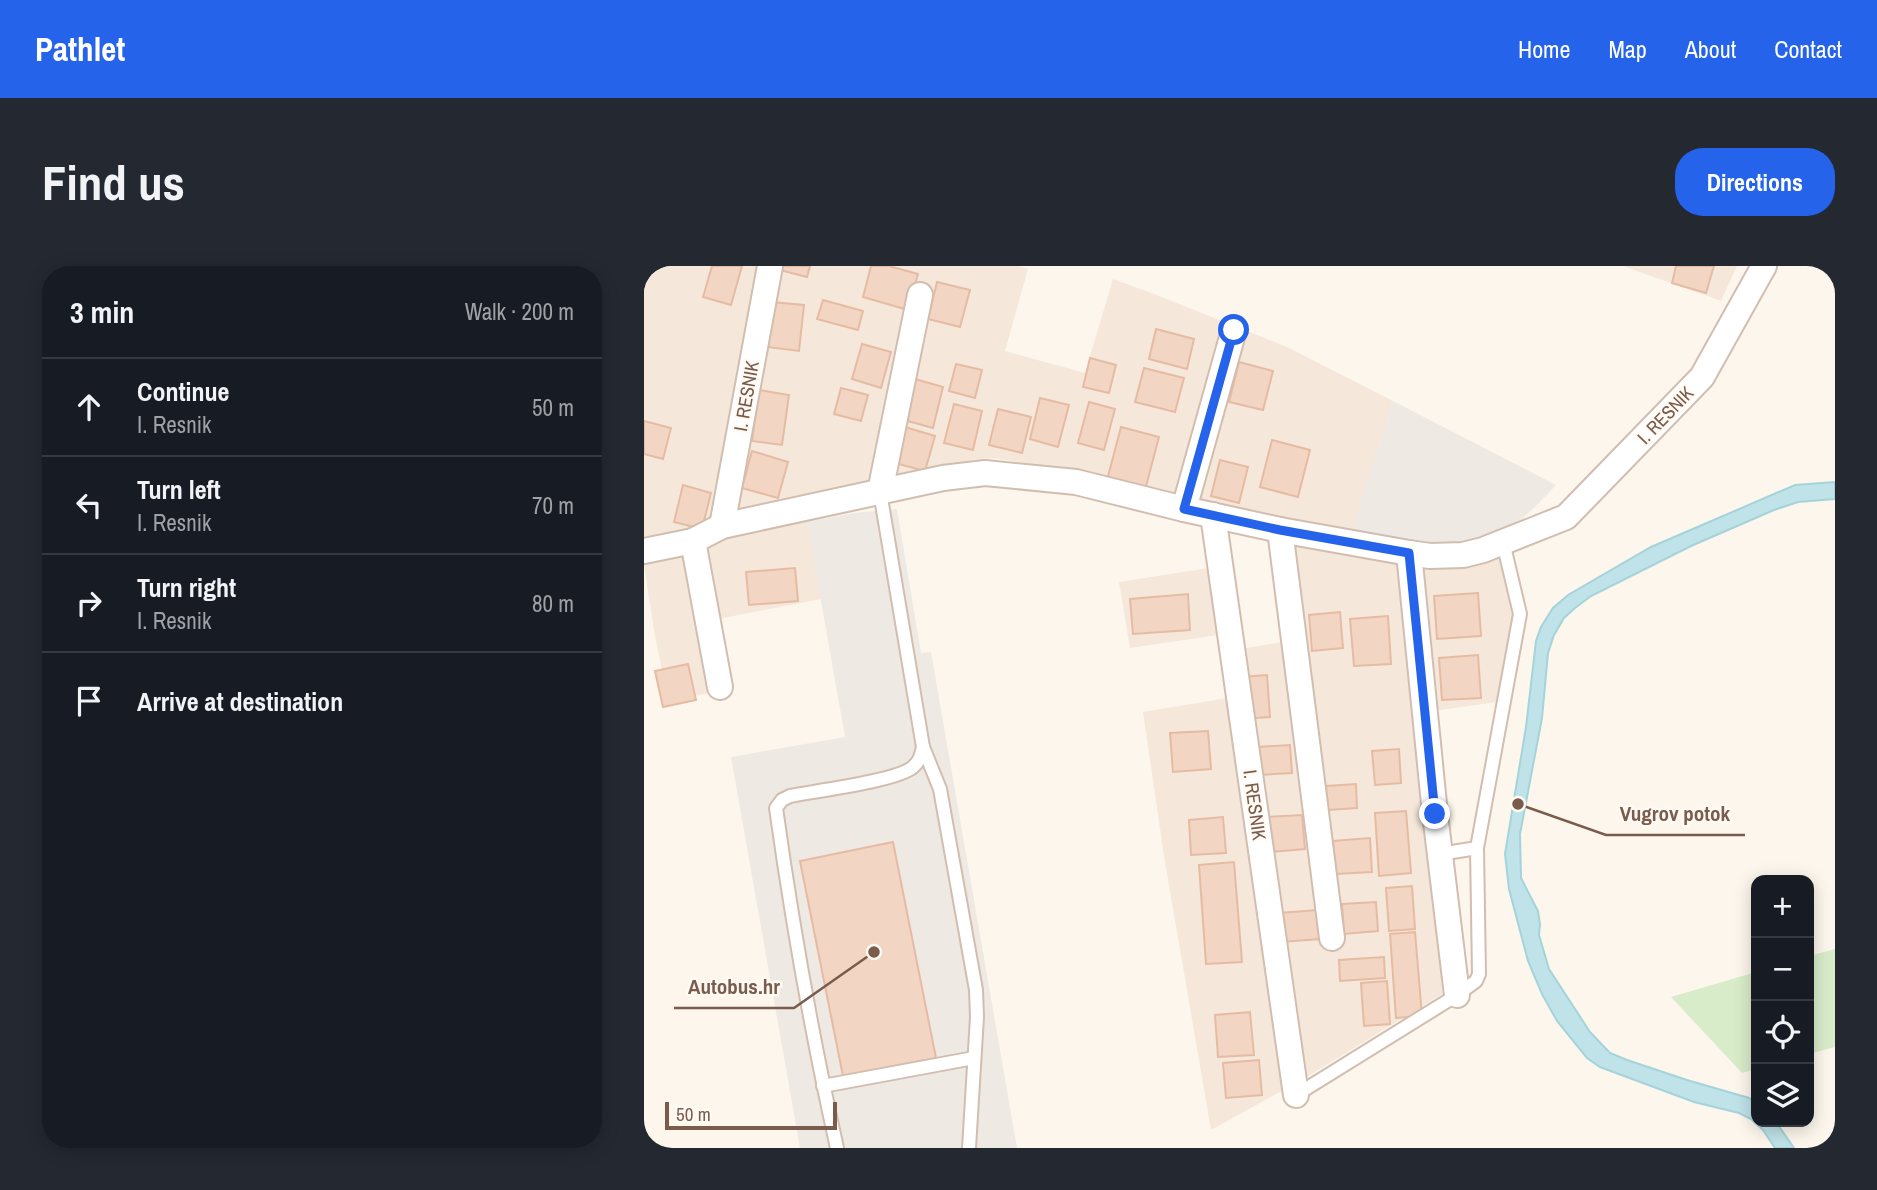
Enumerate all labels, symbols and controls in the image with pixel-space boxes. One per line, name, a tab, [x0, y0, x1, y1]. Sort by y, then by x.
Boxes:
text: Pathlet	[35, 27, 125, 71]
text: Home	[1518, 33, 1570, 65]
text: Map	[1608, 33, 1647, 65]
text: About	[1685, 33, 1736, 65]
text: Contact	[1774, 33, 1842, 65]
button: Directions	[1675, 148, 1835, 216]
text: Find us	[42, 149, 185, 215]
text: 3 min	[70, 292, 134, 332]
text: Walk · 200 m	[465, 296, 574, 327]
route start	[1218, 314, 1249, 345]
street label: I. RESNIK	[727, 358, 765, 433]
text: Continue	[137, 374, 229, 409]
street label: I. RESNIK	[1631, 380, 1699, 450]
icon: ahead	[70, 388, 108, 426]
text: 50 m	[532, 392, 574, 423]
text: I. Resnik	[137, 409, 211, 440]
text: Turn left	[137, 472, 221, 507]
icon: left	[70, 486, 108, 524]
text: 70 m	[532, 490, 574, 521]
text: I. Resnik	[137, 507, 211, 538]
text: Turn right	[137, 570, 236, 605]
icon: right	[70, 584, 108, 622]
text: 80 m	[532, 588, 574, 619]
text: I. Resnik	[137, 605, 211, 636]
icon: arrive	[70, 682, 108, 720]
text: Arrive at destination	[137, 684, 343, 719]
street label: I. RESNIK	[1237, 768, 1273, 843]
callout: Vugrov potok	[1606, 793, 1745, 835]
route end	[1419, 798, 1450, 829]
text: Vugrov potok	[1620, 799, 1731, 828]
map controls	[1751, 875, 1814, 1127]
button: +	[1751, 875, 1814, 938]
button: −	[1751, 938, 1814, 1001]
callout: Autobus.hr	[674, 966, 794, 1008]
text: Autobus.hr	[688, 972, 780, 1001]
button: locate	[1751, 1001, 1814, 1064]
button: layers	[1751, 1064, 1814, 1127]
scale bar	[665, 1099, 836, 1131]
text: 50 m	[676, 1101, 711, 1127]

